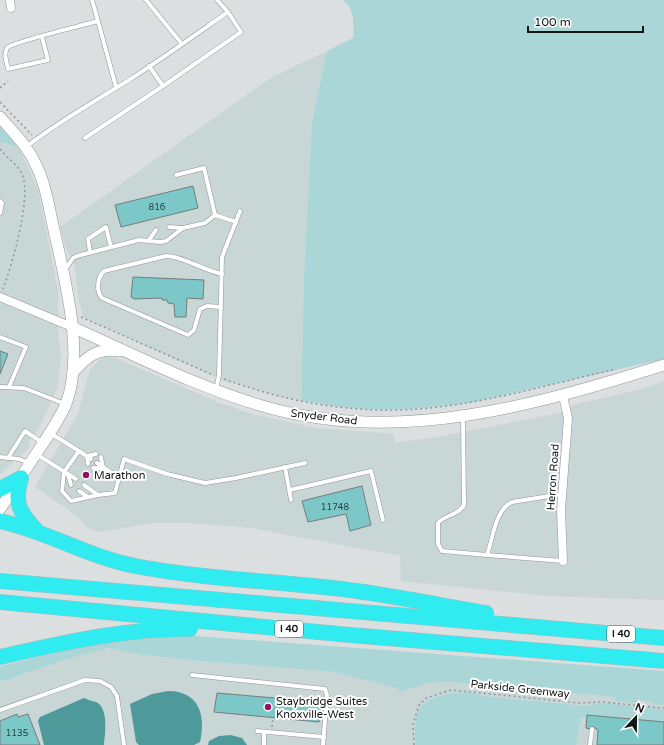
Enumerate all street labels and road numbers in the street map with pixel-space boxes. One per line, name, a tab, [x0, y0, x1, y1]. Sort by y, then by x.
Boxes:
street label: Snyder Road	[290, 406, 358, 428]
street label: Herron Road	[544, 443, 562, 511]
road number: I 40	[275, 621, 303, 637]
road number: I 40	[607, 626, 635, 642]
street label: Parkside Greenway	[470, 677, 570, 701]

